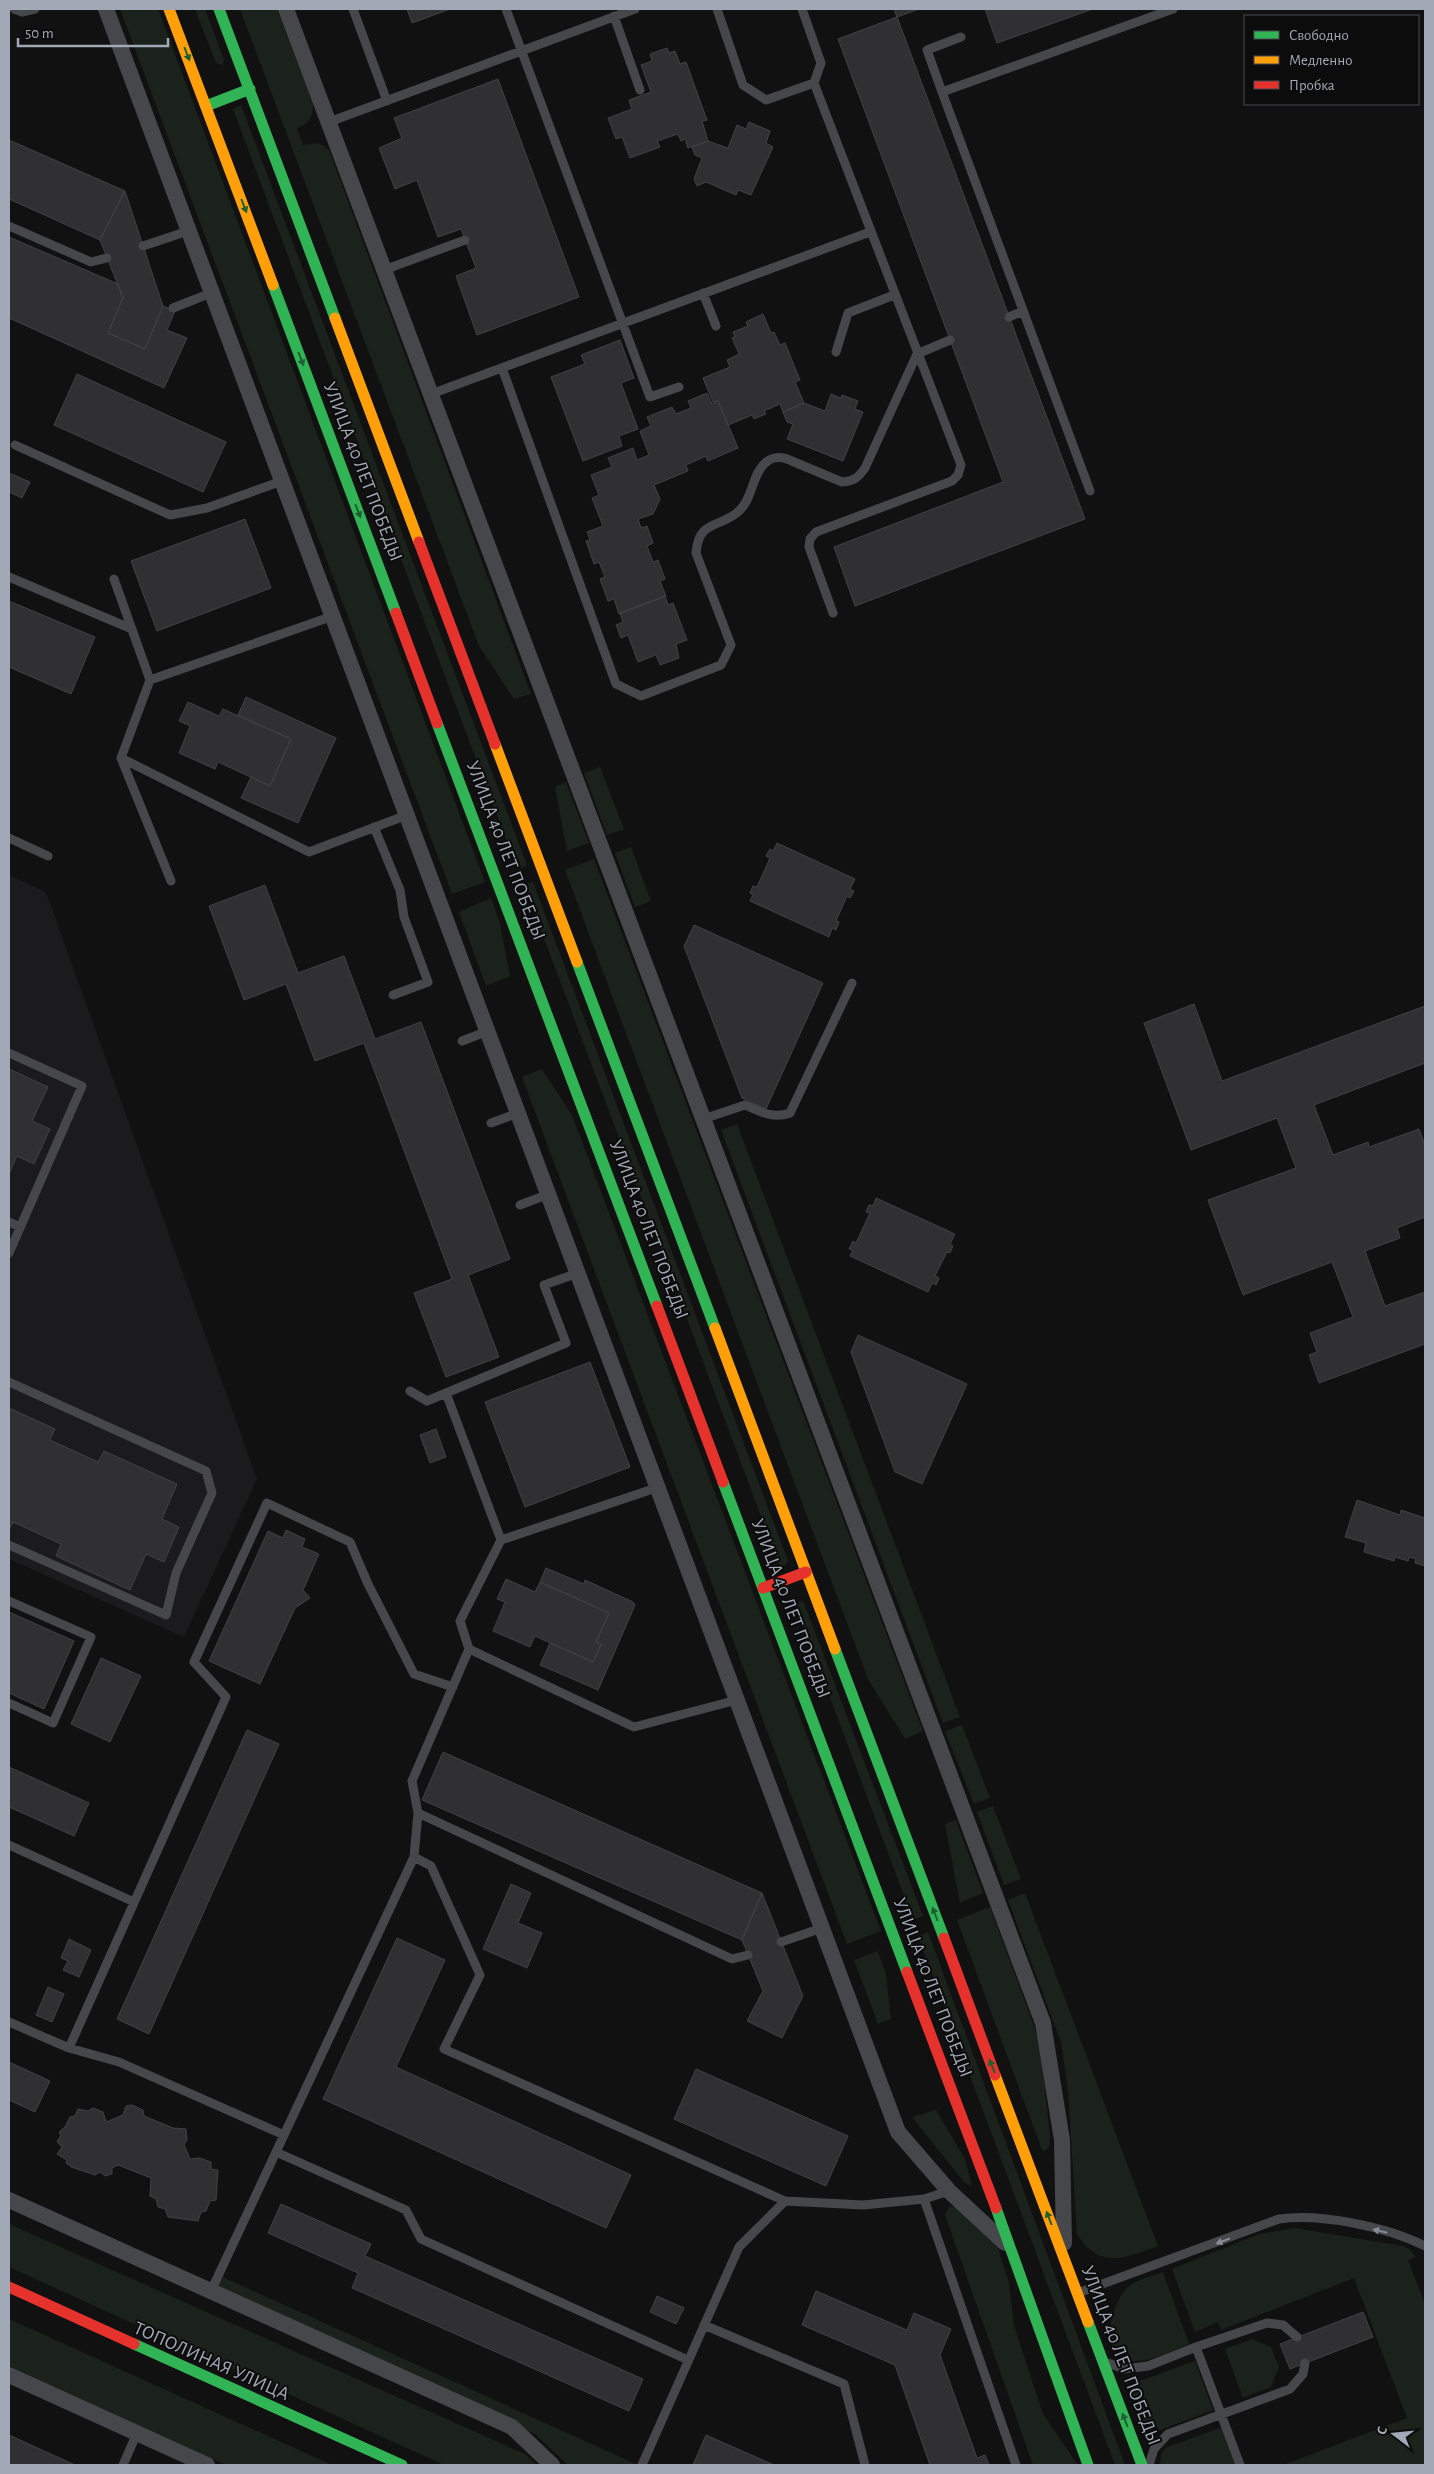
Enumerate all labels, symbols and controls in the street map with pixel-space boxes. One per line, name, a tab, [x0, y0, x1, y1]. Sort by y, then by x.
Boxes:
scale bar	[18, 15, 168, 47]
legend	[1244, 15, 1419, 105]
text: 50 m	[25, 26, 54, 41]
text: Свободно	[1289, 28, 1349, 43]
one-way arrow	[183, 47, 191, 62]
text: Медленно	[1289, 53, 1353, 68]
text: Пробка	[1289, 78, 1335, 93]
one-way arrow	[241, 199, 248, 214]
one-way arrow	[298, 351, 305, 366]
street label: УЛИЦА 40 ЛЕТ ПОБЕДЫ	[320, 379, 406, 564]
one-way arrow	[354, 504, 362, 519]
street label: УЛИЦА 40 ЛЕТ ПОБЕДЫ	[463, 758, 549, 943]
street label: УЛИЦА 40 ЛЕТ ПОБЕДЫ	[606, 1137, 692, 1322]
street label: УЛИЦА 40 ЛЕТ ПОБЕДЫ	[748, 1516, 834, 1701]
street label: УЛИЦА 40 ЛЕТ ПОБЕДЫ	[890, 1895, 976, 2080]
one-way arrow	[931, 1906, 939, 1921]
one-way arrow	[988, 2058, 996, 2073]
one-way arrow	[1045, 2211, 1052, 2226]
one-way arrow	[1372, 2227, 1387, 2235]
one-way arrow	[1215, 2237, 1230, 2245]
street label: УЛИЦА 40 ЛЕТ ПОБЕДЫ	[1078, 2263, 1164, 2448]
street label: ТОПОЛИНАЯ УЛИЦА	[131, 2319, 292, 2404]
north arrow	[1369, 2409, 1419, 2459]
one-way arrow	[1121, 2412, 1128, 2427]
text: С	[1375, 2425, 1390, 2436]

